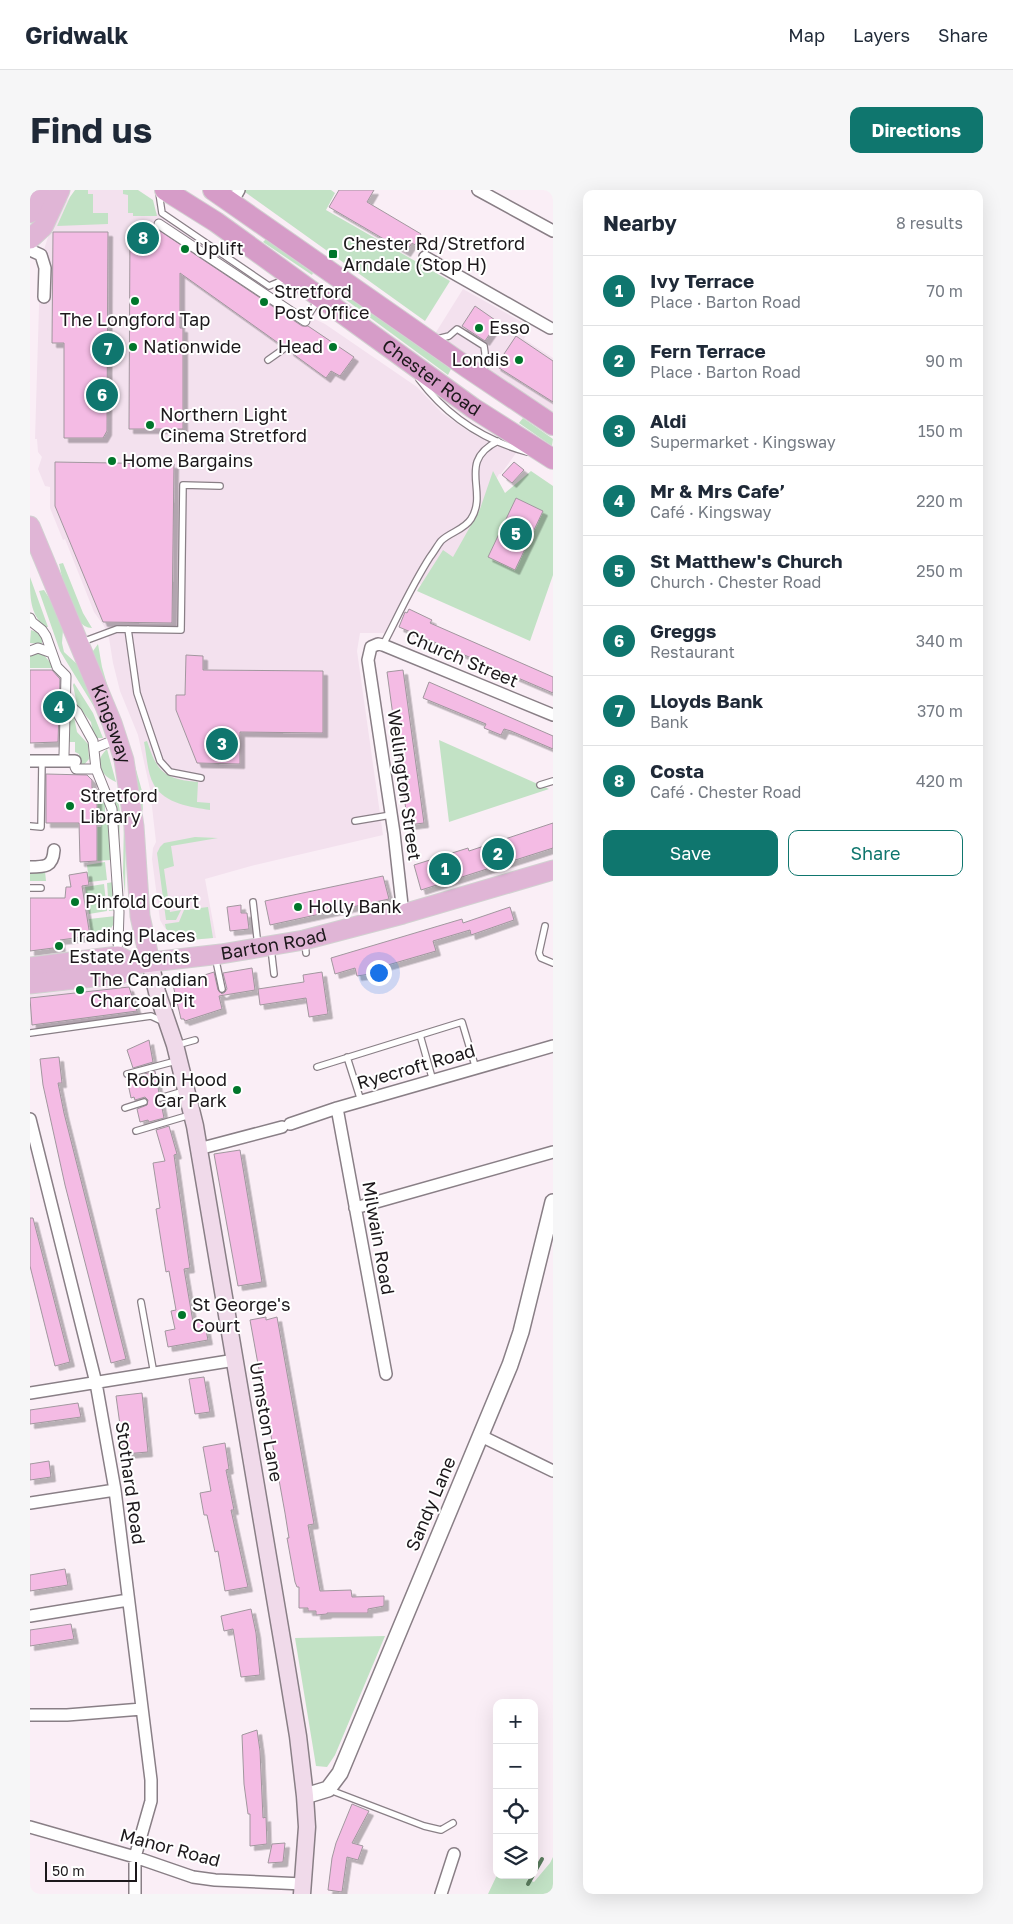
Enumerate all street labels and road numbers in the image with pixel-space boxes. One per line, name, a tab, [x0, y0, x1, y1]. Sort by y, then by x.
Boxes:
street label: Chester Road	[378, 334, 485, 420]
street label: Church Street	[403, 625, 522, 692]
street label: Kingsway	[87, 681, 136, 766]
street label: Wellington Street	[383, 708, 426, 862]
street label: Barton Road	[219, 923, 329, 964]
street label: Ryecroft Road	[354, 1039, 478, 1093]
street label: Milwain Road	[358, 1179, 400, 1296]
street label: Urmston Lane	[246, 1360, 288, 1483]
street label: Stothard Road	[111, 1420, 151, 1546]
street label: Sandy Lane	[400, 1453, 460, 1554]
street label: Manor Road	[118, 1823, 223, 1871]

